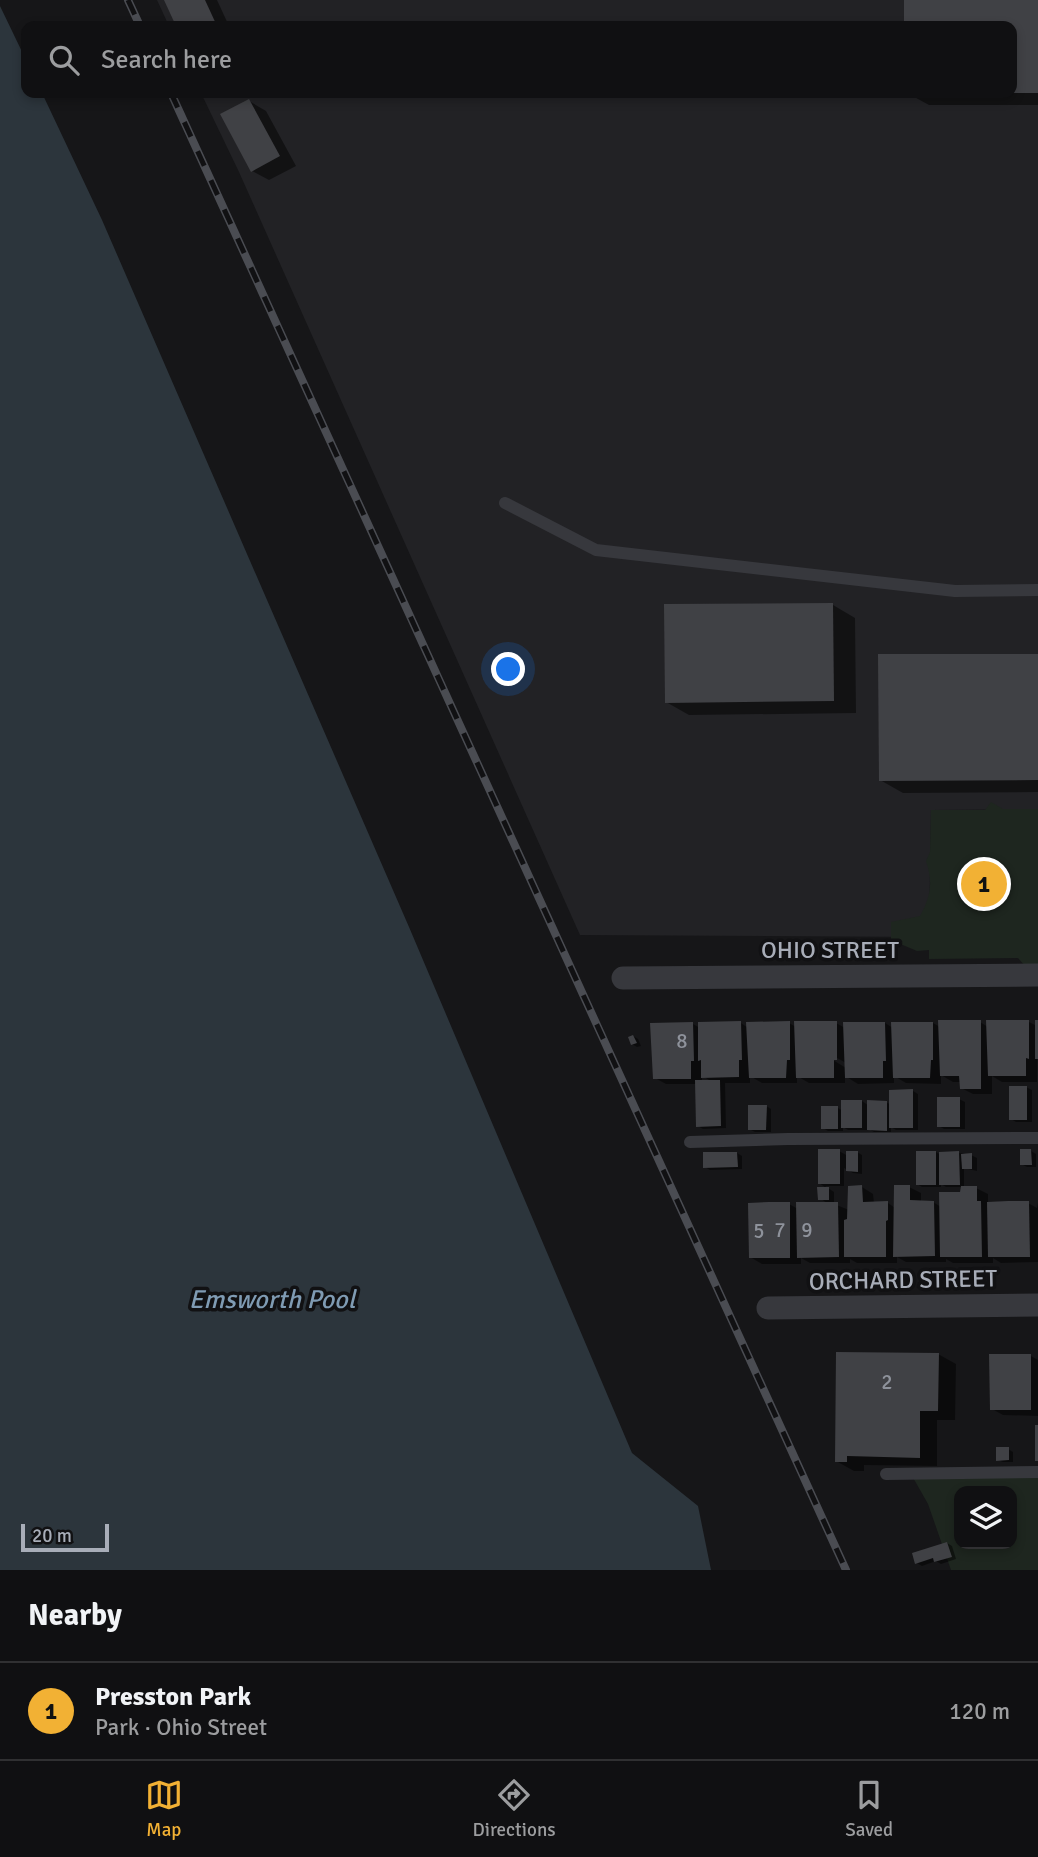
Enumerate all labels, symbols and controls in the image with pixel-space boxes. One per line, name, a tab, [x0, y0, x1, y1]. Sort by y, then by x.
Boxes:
search box	[21, 21, 1017, 98]
icon: search	[45, 41, 83, 79]
text: Search here	[101, 44, 232, 76]
your location	[491, 652, 525, 686]
pin: 1	[961, 858, 1007, 910]
street label: OHIO STREET	[761, 935, 899, 965]
house number: 8	[676, 1028, 688, 1054]
house number: 7	[774, 1217, 786, 1243]
house number: 9	[801, 1217, 813, 1243]
house number: 5	[753, 1218, 765, 1244]
street label: ORCHARD STREET	[809, 1263, 998, 1297]
water label: Emsworth Pool	[189, 1284, 358, 1316]
house number: 2	[881, 1369, 893, 1395]
map controls	[954, 1486, 1017, 1549]
button: layers	[954, 1486, 1017, 1549]
scale bar	[21, 1521, 108, 1553]
text: 20 m	[32, 1524, 72, 1548]
text: Nearby	[28, 1597, 122, 1634]
text: Presston Park	[95, 1681, 251, 1713]
text: 1	[45, 1697, 57, 1726]
text: 120 m	[949, 1697, 1010, 1726]
text: Park · Ohio Street	[95, 1713, 267, 1742]
tab: Map	[145, 1776, 183, 1842]
tab: Directions	[473, 1776, 556, 1842]
tab: Saved	[845, 1776, 893, 1842]

